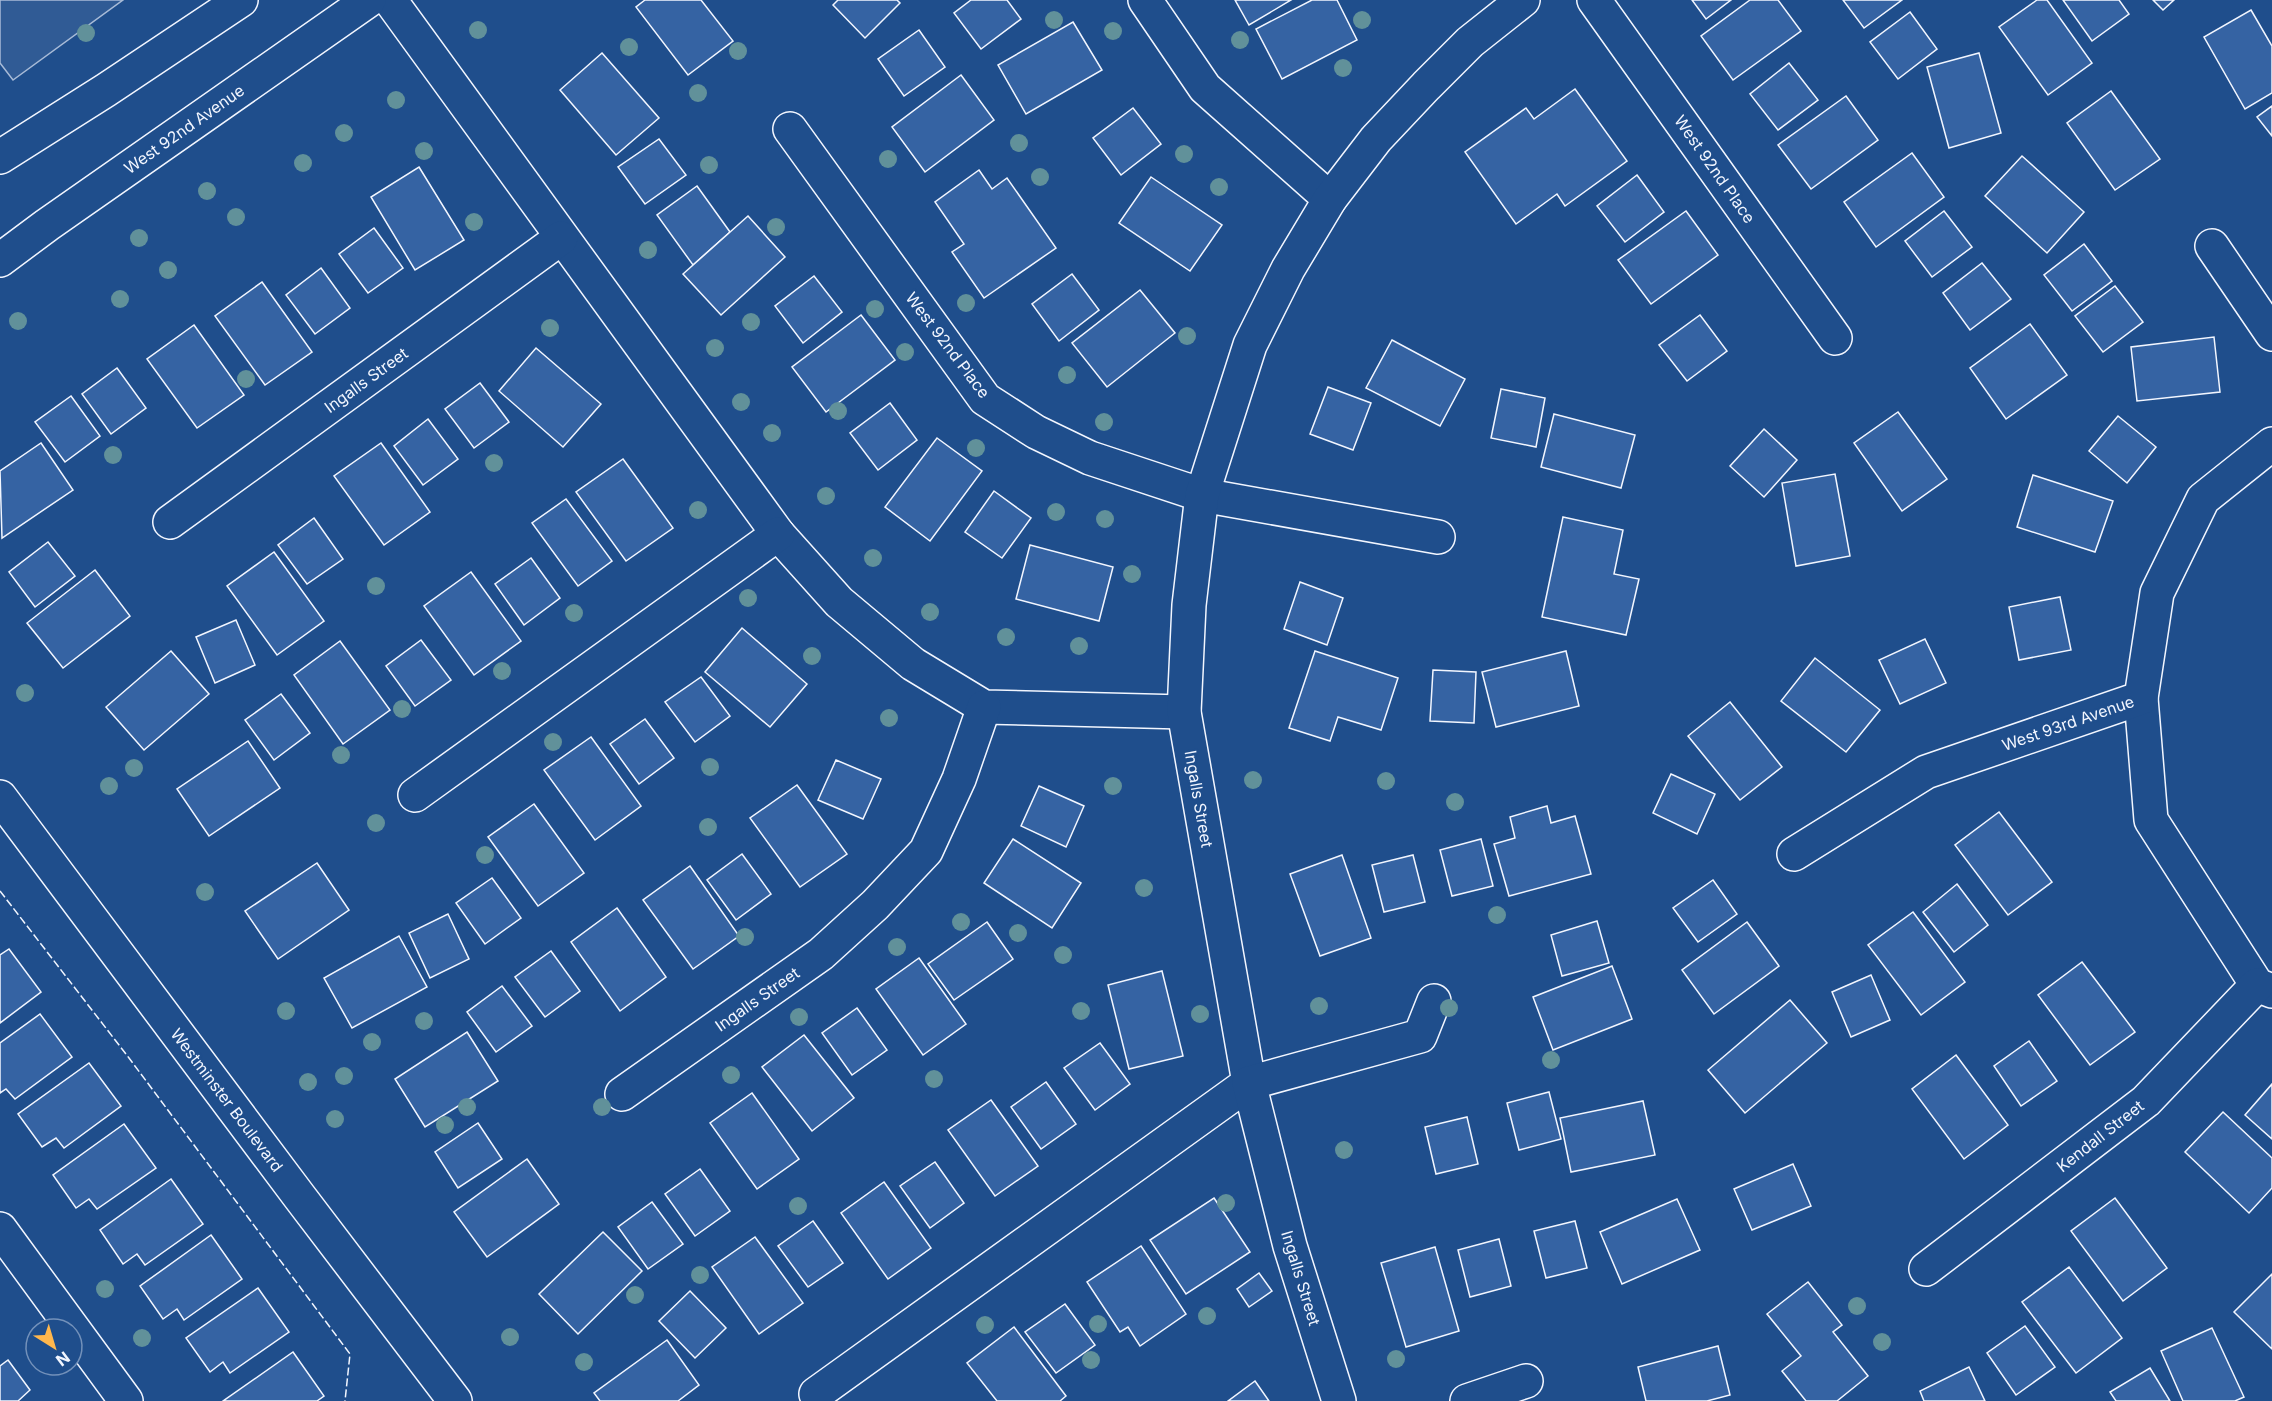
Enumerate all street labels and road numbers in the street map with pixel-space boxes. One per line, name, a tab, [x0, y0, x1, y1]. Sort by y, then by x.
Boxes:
street label: West 92nd Avenue	[120, 80, 248, 178]
street label: West 92nd Place	[1670, 111, 1760, 227]
street label: West 92nd Place	[902, 288, 994, 402]
street label: Ingalls Street	[320, 343, 412, 417]
street label: West 93rd Avenue	[1999, 691, 2137, 755]
street label: Ingalls Street	[1181, 749, 1217, 849]
street label: Ingalls Street	[711, 963, 803, 1035]
street label: Westminster Boulevard	[166, 1024, 288, 1176]
street label: Kendall Street	[2052, 1096, 2148, 1176]
street label: Ingalls Street	[1277, 1228, 1325, 1328]

